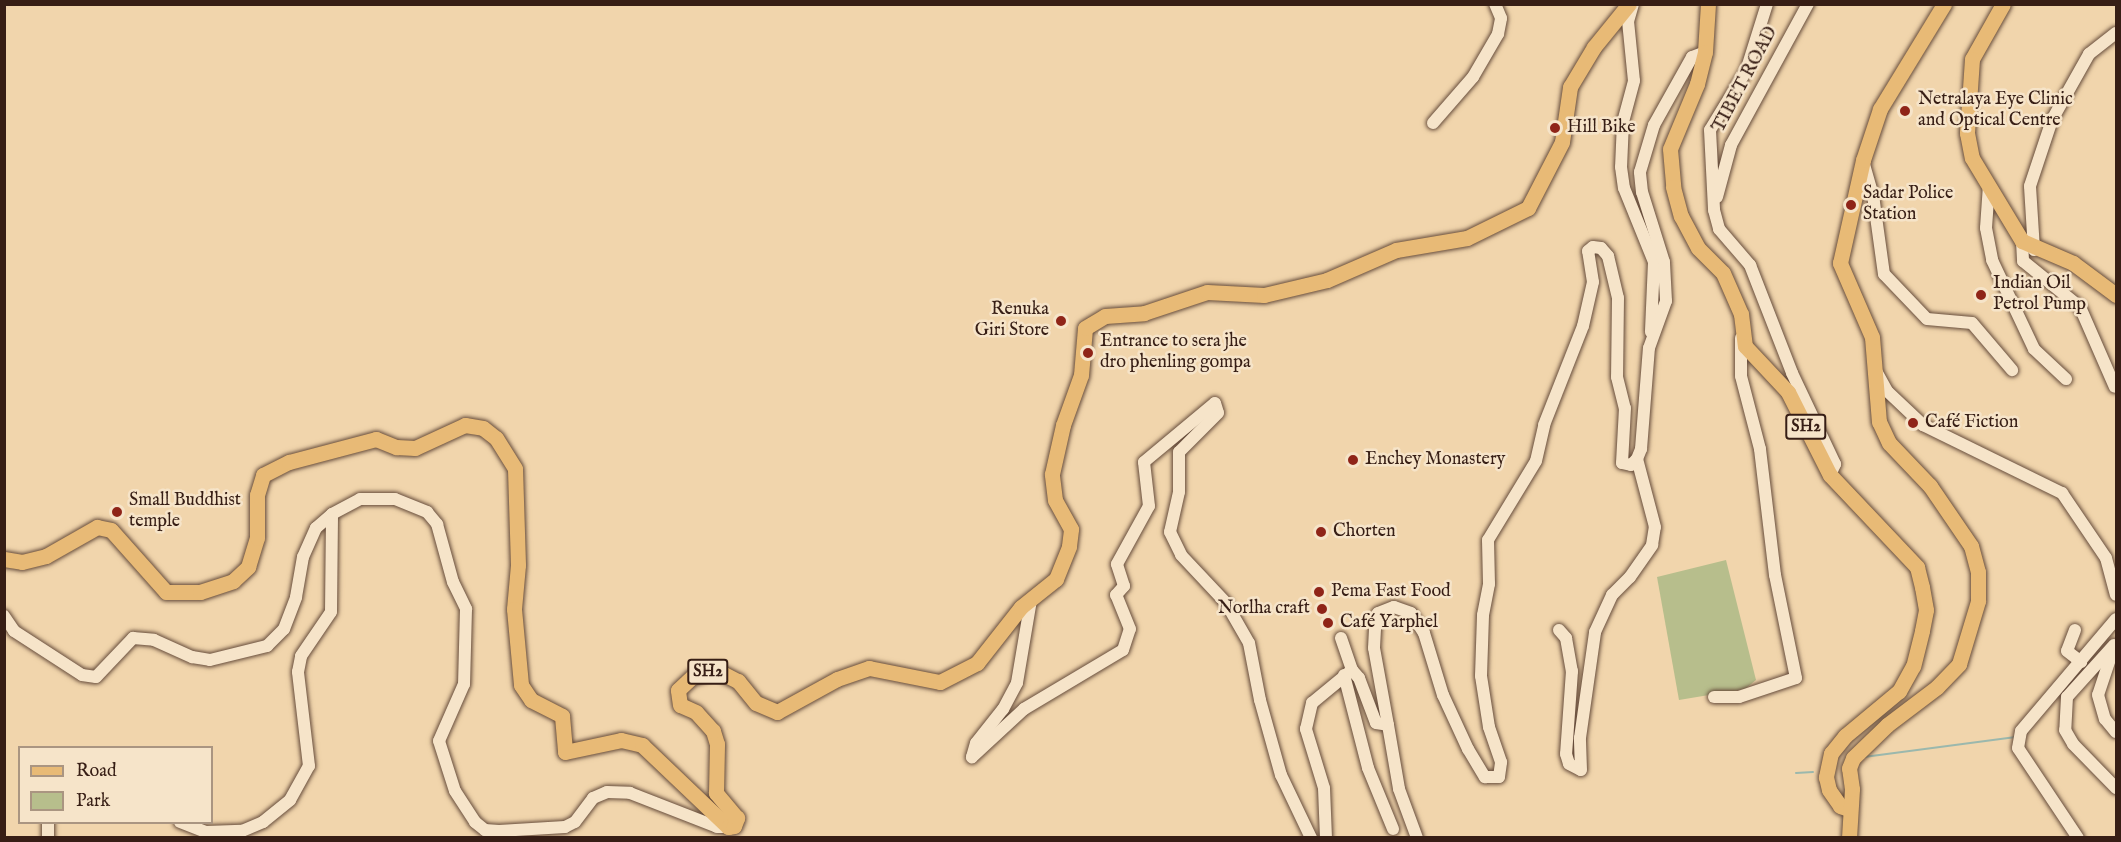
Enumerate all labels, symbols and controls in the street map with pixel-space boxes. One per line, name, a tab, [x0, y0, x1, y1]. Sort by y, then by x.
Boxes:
street label: TIBET ROAD	[1709, 23, 1783, 137]
place label: Netralaya Eye Clinic and Optical Centre	[1918, 90, 2073, 132]
marker: Netralaya Eye Clinic and Optical Centre	[1896, 102, 1914, 120]
place label: Hill Bike	[1567, 117, 1636, 139]
marker: Hill Bike	[1548, 121, 1562, 135]
place label: Sadar Police Station	[1863, 184, 1953, 226]
marker: Sadar Police Station	[1844, 198, 1858, 212]
place label: Indian Oil Petrol Pump	[1993, 274, 2086, 316]
marker: Indian Oil Petrol Pump	[1974, 288, 1988, 302]
place label: Renuka Giri Store	[975, 300, 1049, 342]
marker: Renuka Giri Store	[1054, 314, 1068, 328]
place label: Entrance to sera jhe dro phenling gompa	[1100, 332, 1251, 374]
marker: Entrance to sera jhe dro phenling gompa	[1081, 346, 1095, 360]
place label: Café Fiction	[1925, 412, 2018, 434]
road number: SH2	[1785, 414, 1827, 440]
marker: Café Fiction	[1906, 416, 1920, 430]
place label: Enchey Monastery	[1365, 449, 1505, 471]
marker: Enchey Monastery	[1346, 453, 1360, 467]
place label: Small Buddhist temple	[129, 491, 241, 534]
marker: Small Buddhist temple	[110, 505, 124, 519]
place label: Chorten	[1333, 521, 1396, 543]
marker: Chorten	[1314, 525, 1328, 539]
place label: Pema Fast Food	[1331, 581, 1451, 603]
marker: Pema Fast Food	[1312, 585, 1326, 599]
place label: Norlha craft	[1218, 598, 1310, 620]
marker: Norlha craft	[1315, 602, 1329, 616]
place label: Café Yarphel	[1340, 612, 1438, 634]
marker: Café Yarphel	[1321, 616, 1335, 630]
road number: SH2	[687, 659, 729, 685]
legend	[18, 746, 213, 824]
text: Road	[76, 760, 117, 783]
text: Park	[76, 790, 110, 813]

